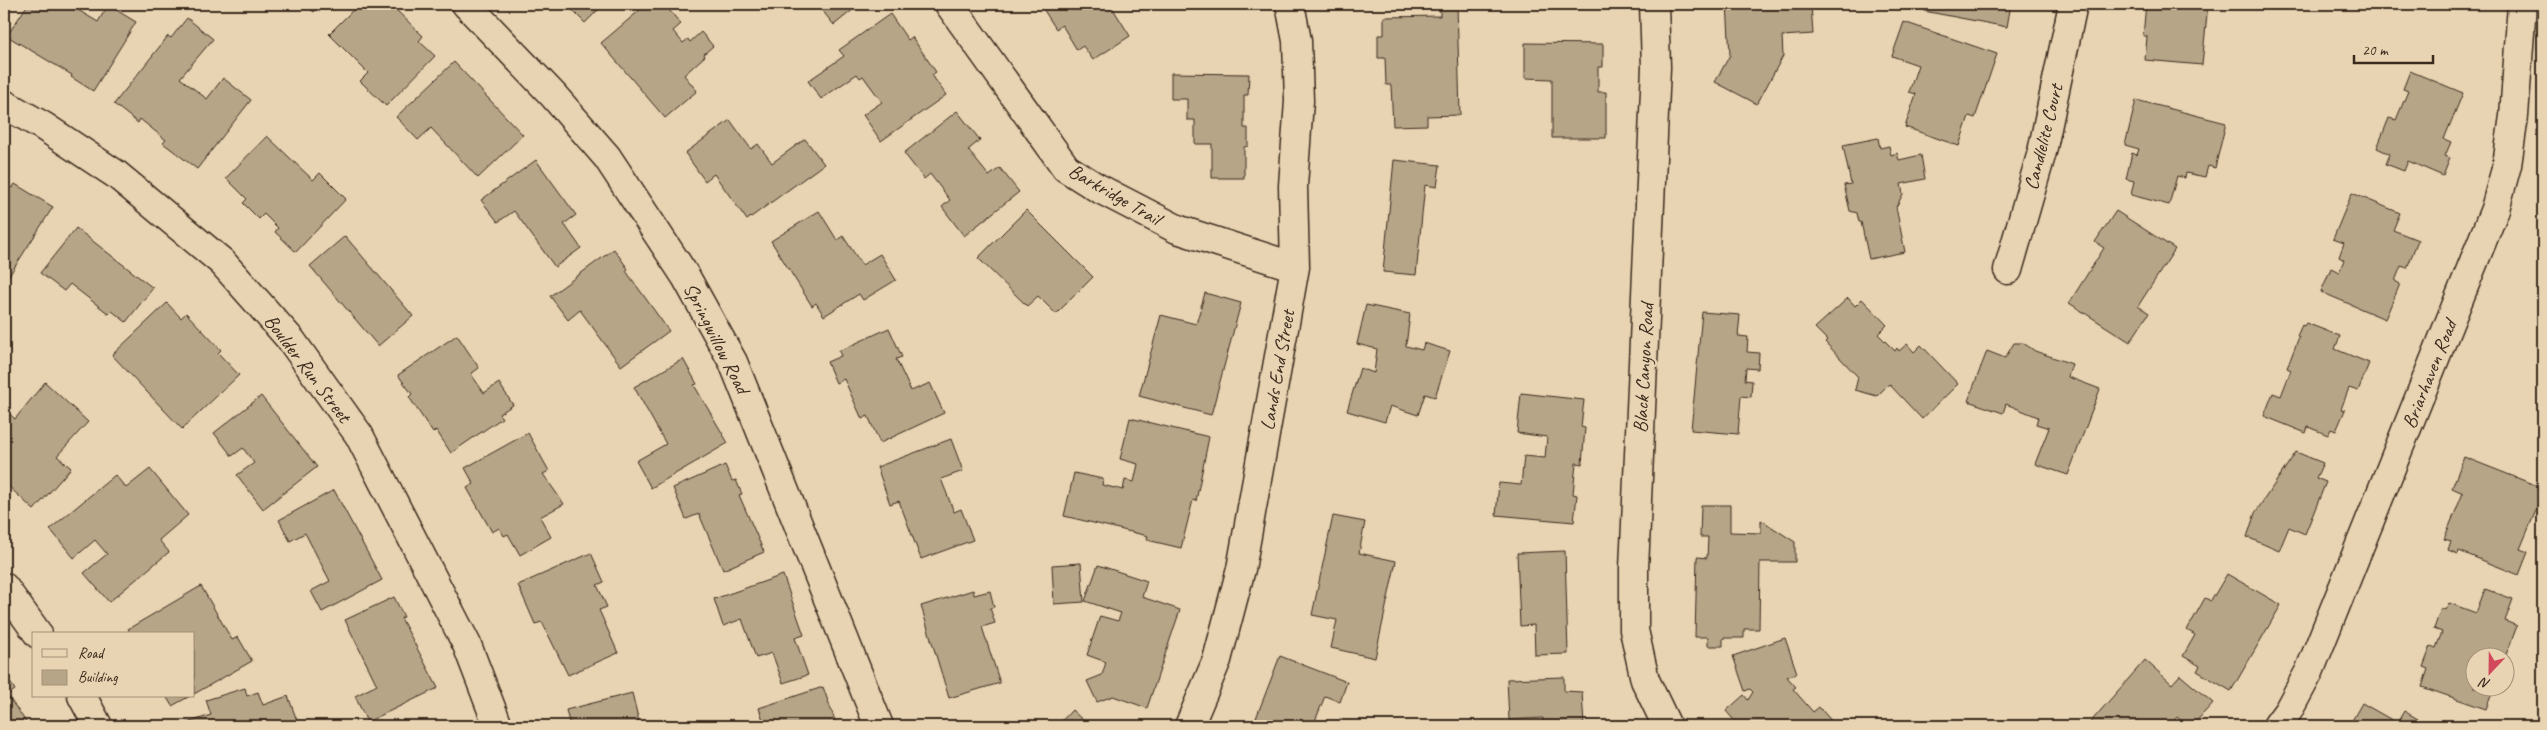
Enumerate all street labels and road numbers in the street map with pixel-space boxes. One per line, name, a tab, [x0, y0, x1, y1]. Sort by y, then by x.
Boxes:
street label: Candlelite Court	[2018, 80, 2069, 192]
street label: Barkridge Trail	[1064, 158, 1168, 233]
street label: Springwillow Road	[678, 279, 757, 401]
street label: Black Canyon Road	[1628, 299, 1660, 433]
street label: Lands End Street	[1255, 306, 1301, 432]
street label: Boulder Run Street	[259, 309, 358, 429]
street label: Briarhaven Road	[2396, 313, 2464, 432]

